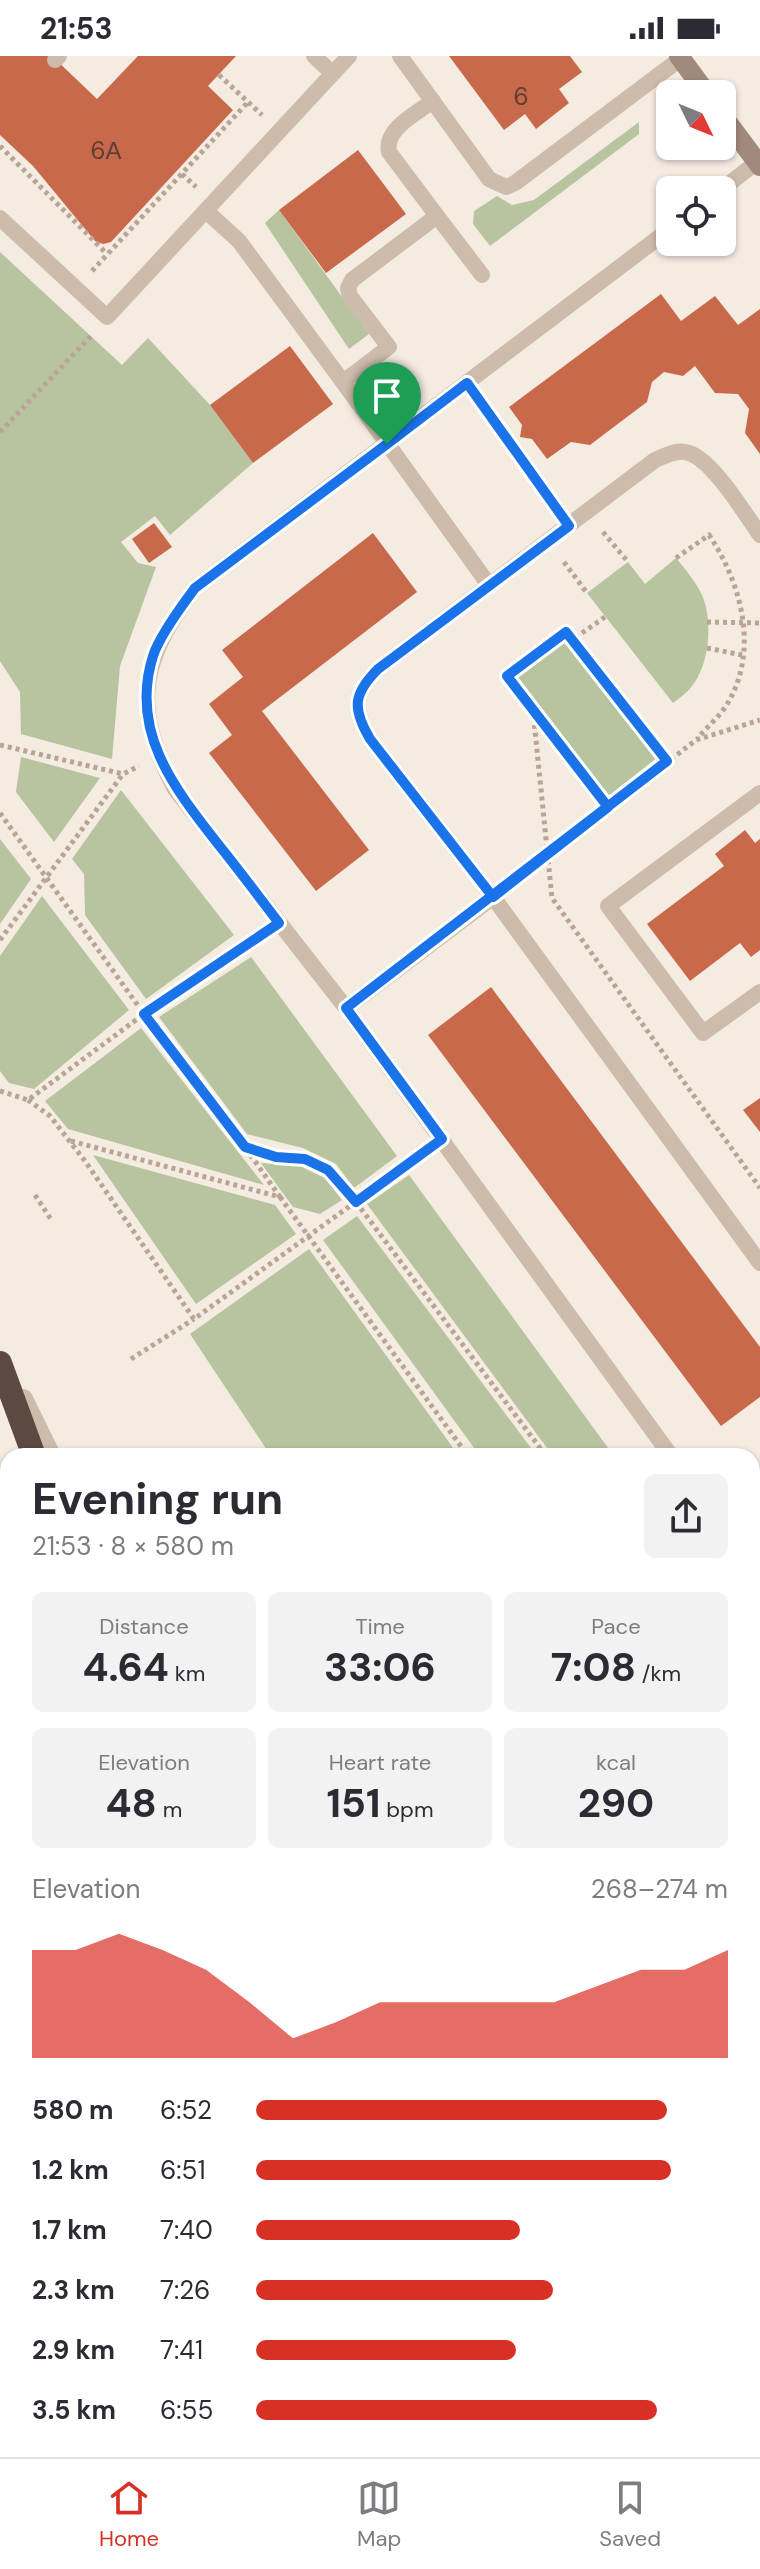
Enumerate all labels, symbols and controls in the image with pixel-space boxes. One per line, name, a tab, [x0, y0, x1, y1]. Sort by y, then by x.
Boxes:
text: 21:53	[40, 9, 113, 48]
north arrow	[656, 80, 736, 160]
map controls	[656, 80, 736, 256]
house number: 6	[513, 81, 529, 112]
house number: 6А	[90, 135, 122, 166]
button: locate	[656, 176, 736, 256]
pin	[353, 362, 421, 444]
icon: arrive	[365, 374, 409, 418]
text: Evening run	[32, 1470, 283, 1528]
button: share	[644, 1474, 728, 1558]
text: 21:53 · 8 × 580 m	[32, 1529, 234, 1563]
text: Distance	[99, 1612, 189, 1641]
text: Time	[355, 1612, 405, 1641]
text: Pace	[591, 1612, 641, 1641]
text: 4.64	[83, 1641, 169, 1693]
text: 33:06	[324, 1641, 436, 1693]
text: 7:08	[551, 1641, 636, 1693]
text: km	[169, 1659, 205, 1688]
text: /km	[636, 1659, 681, 1688]
text: Elevation	[98, 1748, 190, 1777]
text: Heart rate	[329, 1748, 431, 1777]
text: kcal	[596, 1748, 636, 1777]
text: 48	[106, 1777, 157, 1829]
text: 151	[327, 1777, 381, 1829]
text: 290	[578, 1777, 654, 1829]
text: m	[157, 1795, 182, 1824]
text: bpm	[381, 1795, 434, 1824]
text: Elevation	[32, 1872, 140, 1906]
text: 268–274 m	[591, 1872, 728, 1906]
text: 580 m	[32, 2093, 114, 2127]
text: 6:52	[160, 2093, 212, 2127]
text: 1.2 km	[32, 2153, 109, 2187]
text: 6:51	[160, 2153, 206, 2187]
text: 1.7 km	[32, 2213, 107, 2247]
text: 7:40	[160, 2213, 213, 2247]
text: 2.3 km	[32, 2273, 115, 2307]
text: 7:26	[160, 2273, 210, 2307]
text: 2.9 km	[32, 2333, 115, 2367]
text: 7:41	[160, 2333, 203, 2367]
text: 3.5 km	[32, 2393, 116, 2427]
text: 6:55	[160, 2393, 213, 2427]
tab: Home	[99, 2476, 159, 2553]
tab: Map	[357, 2476, 401, 2553]
tab: Saved	[599, 2476, 661, 2553]

